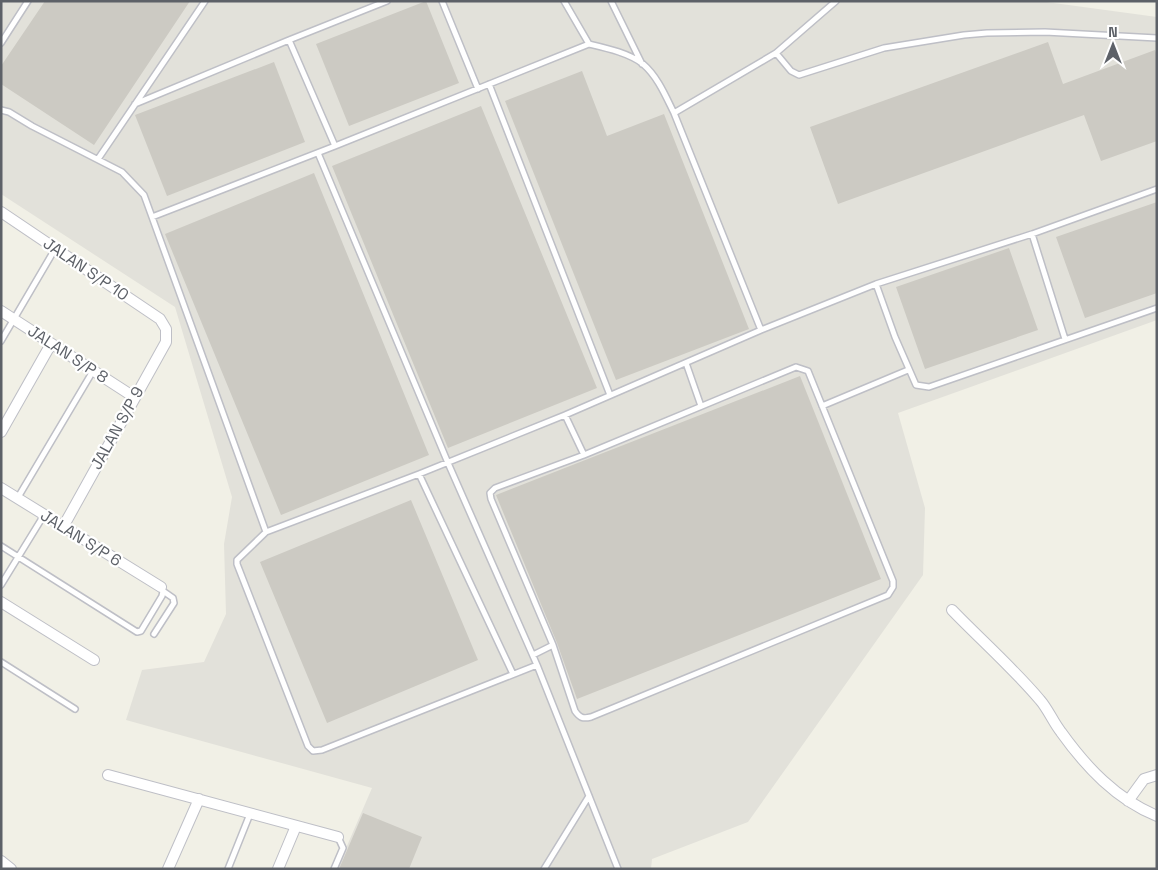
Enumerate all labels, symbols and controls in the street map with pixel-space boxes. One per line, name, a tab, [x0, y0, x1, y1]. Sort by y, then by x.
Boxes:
north arrow	[1088, 20, 1138, 70]
text: N	[1108, 23, 1118, 41]
street label: JALAN S/P 10	[39, 233, 133, 305]
street label: JALAN S/P 8	[24, 320, 112, 388]
street label: JALAN S/P 9	[86, 383, 148, 473]
street label: JALAN S/P 6	[37, 505, 125, 571]

